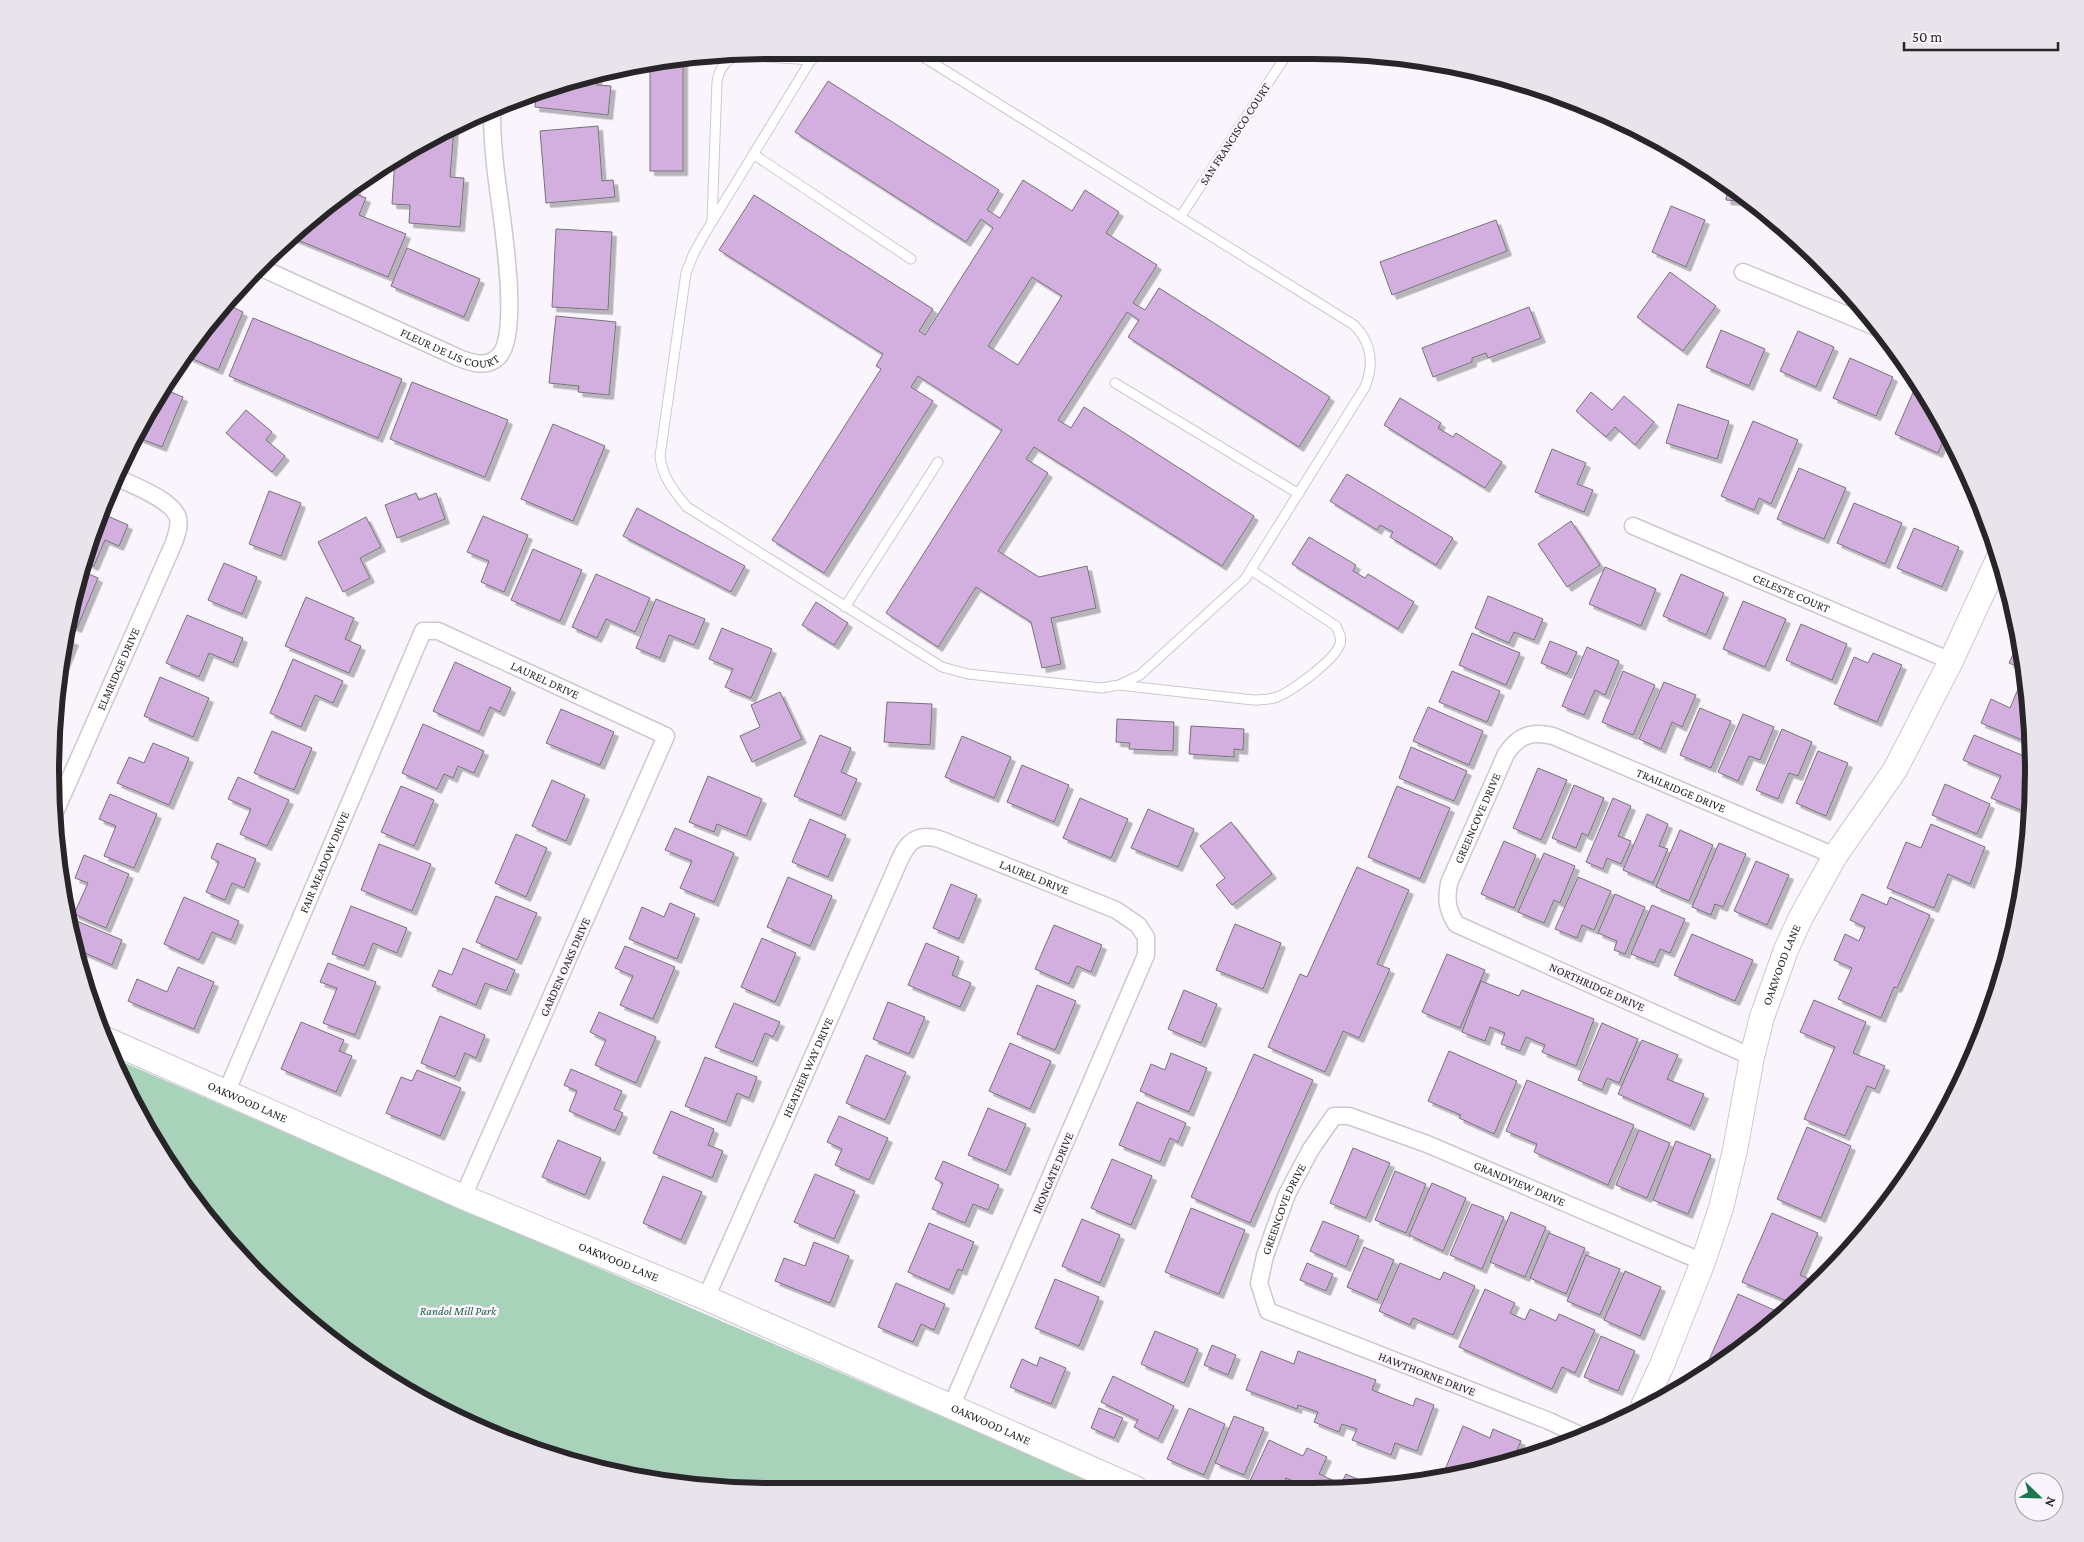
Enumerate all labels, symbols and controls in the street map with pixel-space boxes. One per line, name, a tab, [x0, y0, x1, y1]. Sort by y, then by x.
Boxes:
scale bar	[1904, 20, 2058, 52]
text: 50 m	[1912, 29, 1942, 45]
street label: SAN FRANCISCO COURT	[1197, 80, 1274, 188]
street label: FLEUR DE LIS COURT	[398, 325, 503, 371]
street label: CELESTE COURT	[1751, 571, 1833, 616]
street label: ELMRIDGE DRIVE	[94, 625, 143, 712]
street label: LAUREL DRIVE	[509, 659, 582, 702]
street label: TRAILRIDGE DRIVE	[1634, 765, 1728, 816]
street label: GREENCOVE DRIVE	[1452, 770, 1504, 866]
street label: FAIR MEADOW DRIVE	[297, 809, 352, 915]
street label: LAUREL DRIVE	[998, 857, 1071, 898]
street label: GARDEN OAKS DRIVE	[537, 915, 593, 1019]
street label: OAKWOOD LANE	[1760, 922, 1804, 1007]
street label: NORTHRIDGE DRIVE	[1547, 960, 1647, 1015]
street label: HEATHER WAY DRIVE	[780, 1015, 836, 1120]
street label: OAKWOOD LANE	[206, 1078, 290, 1126]
street label: IRONGATE DRIVE	[1030, 1130, 1077, 1216]
street label: GRANDVIEW DRIVE	[1472, 1158, 1568, 1209]
street label: GREENCOVE DRIVE	[1259, 1161, 1309, 1257]
street label: OAKWOOD LANE	[576, 1239, 661, 1285]
park label: Randol Mill Park	[420, 1304, 497, 1318]
street label: HAWTHORNE DRIVE	[1376, 1349, 1478, 1399]
street label: OAKWOOD LANE	[949, 1400, 1033, 1448]
north arrow	[2014, 1472, 2064, 1522]
text: N	[2042, 1495, 2060, 1510]

